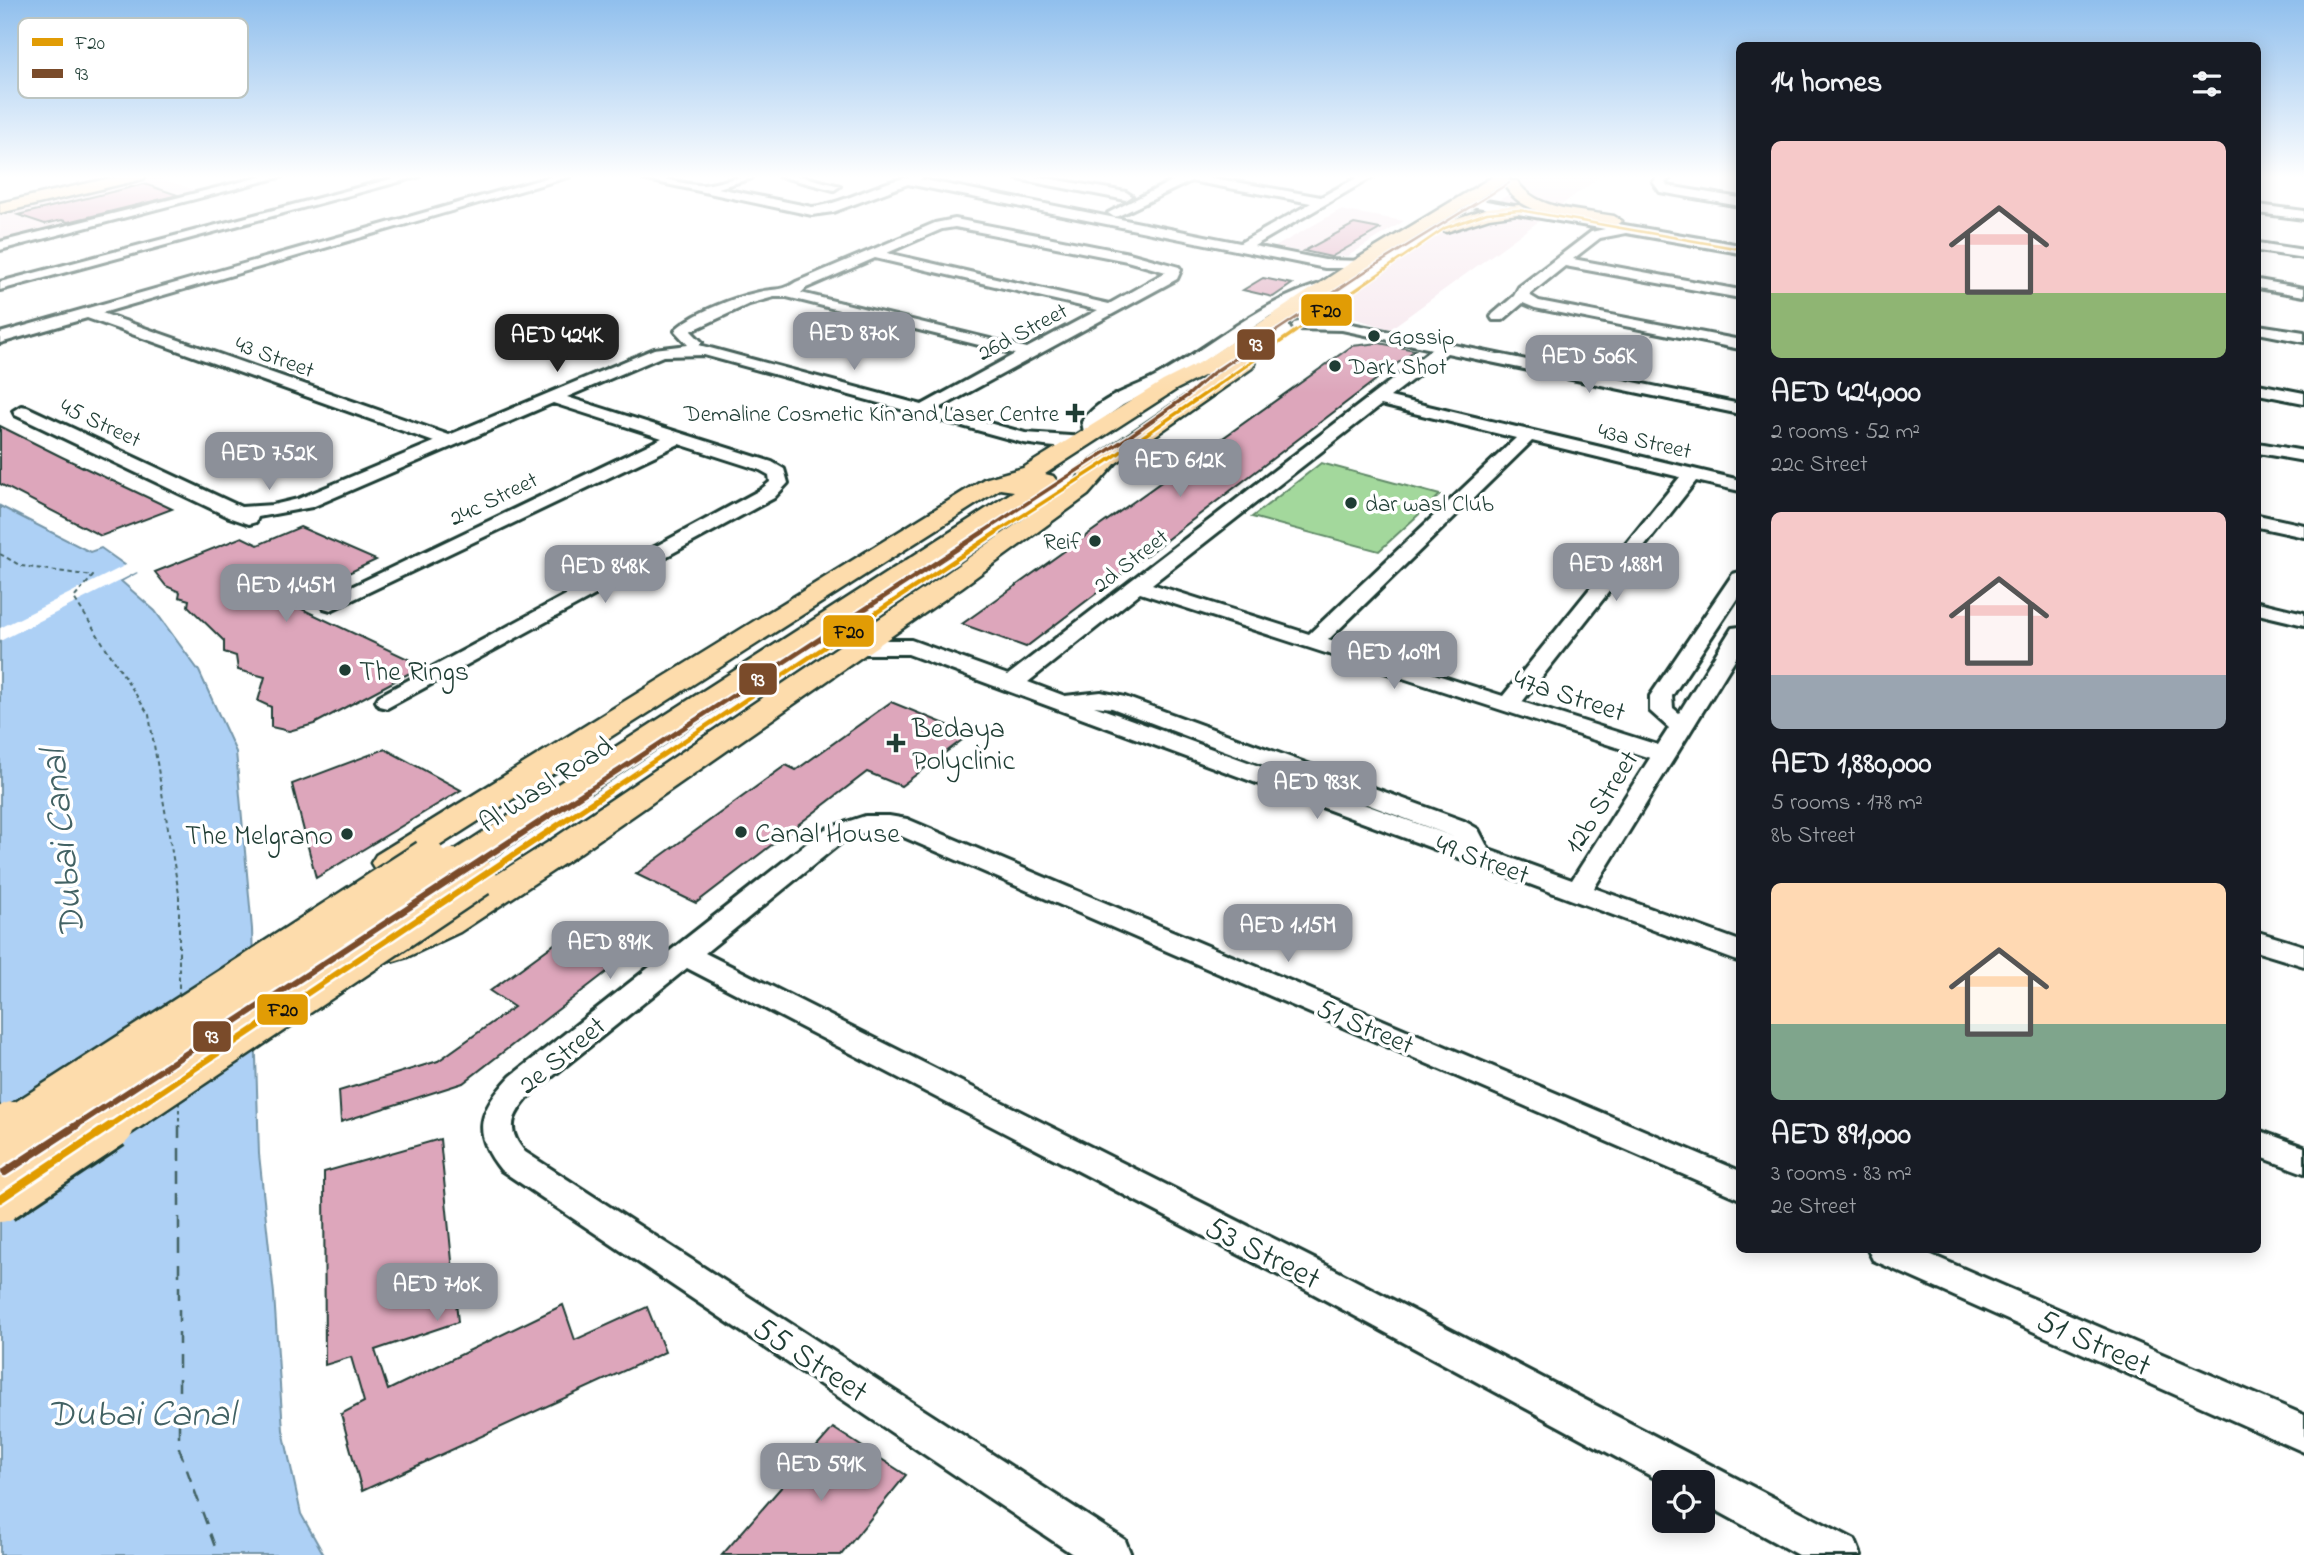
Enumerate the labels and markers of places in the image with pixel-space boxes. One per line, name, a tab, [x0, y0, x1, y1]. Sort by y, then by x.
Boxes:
pin: AED 870K	[782, 312, 926, 372]
pin: AED 424K	[485, 314, 629, 374]
place label: Gossip	[1388, 322, 1454, 355]
marker: Gossip	[1366, 328, 1382, 344]
pin: AED 506K	[1517, 336, 1661, 395]
place label: Dark Shot	[1348, 352, 1447, 385]
marker: Dark Shot	[1327, 358, 1343, 374]
place label: Demaline Cosmetic Kin and Laser Centre	[683, 399, 1060, 432]
marker: Demaline Cosmetic Kin and Laser Centre	[1065, 403, 1085, 423]
pin: AED 752K	[197, 433, 341, 492]
pin: AED 612K	[1108, 440, 1252, 499]
place label: dar wasl Club	[1365, 489, 1494, 522]
marker: dar wasl Club	[1343, 495, 1359, 511]
place label: Reif	[1043, 527, 1081, 560]
marker: Reif	[1087, 533, 1103, 549]
pin: AED 1.88M	[1536, 544, 1696, 603]
pin: AED 848K	[533, 546, 677, 605]
pin: AED 1.45M	[206, 564, 366, 624]
pin: AED 1.09M	[1314, 632, 1474, 691]
place label: The Rings	[359, 653, 469, 694]
marker: The Rings	[337, 662, 353, 678]
place label: Bedaya Polyclinic	[911, 710, 1015, 783]
marker: Bedaya Polyclinic	[886, 733, 906, 753]
pin: AED 983K	[1245, 762, 1389, 821]
place label: Canal House	[755, 815, 900, 856]
place label: The Melgrano	[185, 817, 333, 858]
marker: Canal House	[733, 824, 749, 840]
marker: The Melgrano	[339, 826, 355, 842]
pin: AED 1.15M	[1208, 904, 1368, 964]
pin: AED 891K	[538, 922, 682, 981]
pin: AED 710K	[365, 1264, 509, 1323]
pin: AED 591K	[749, 1444, 893, 1503]

